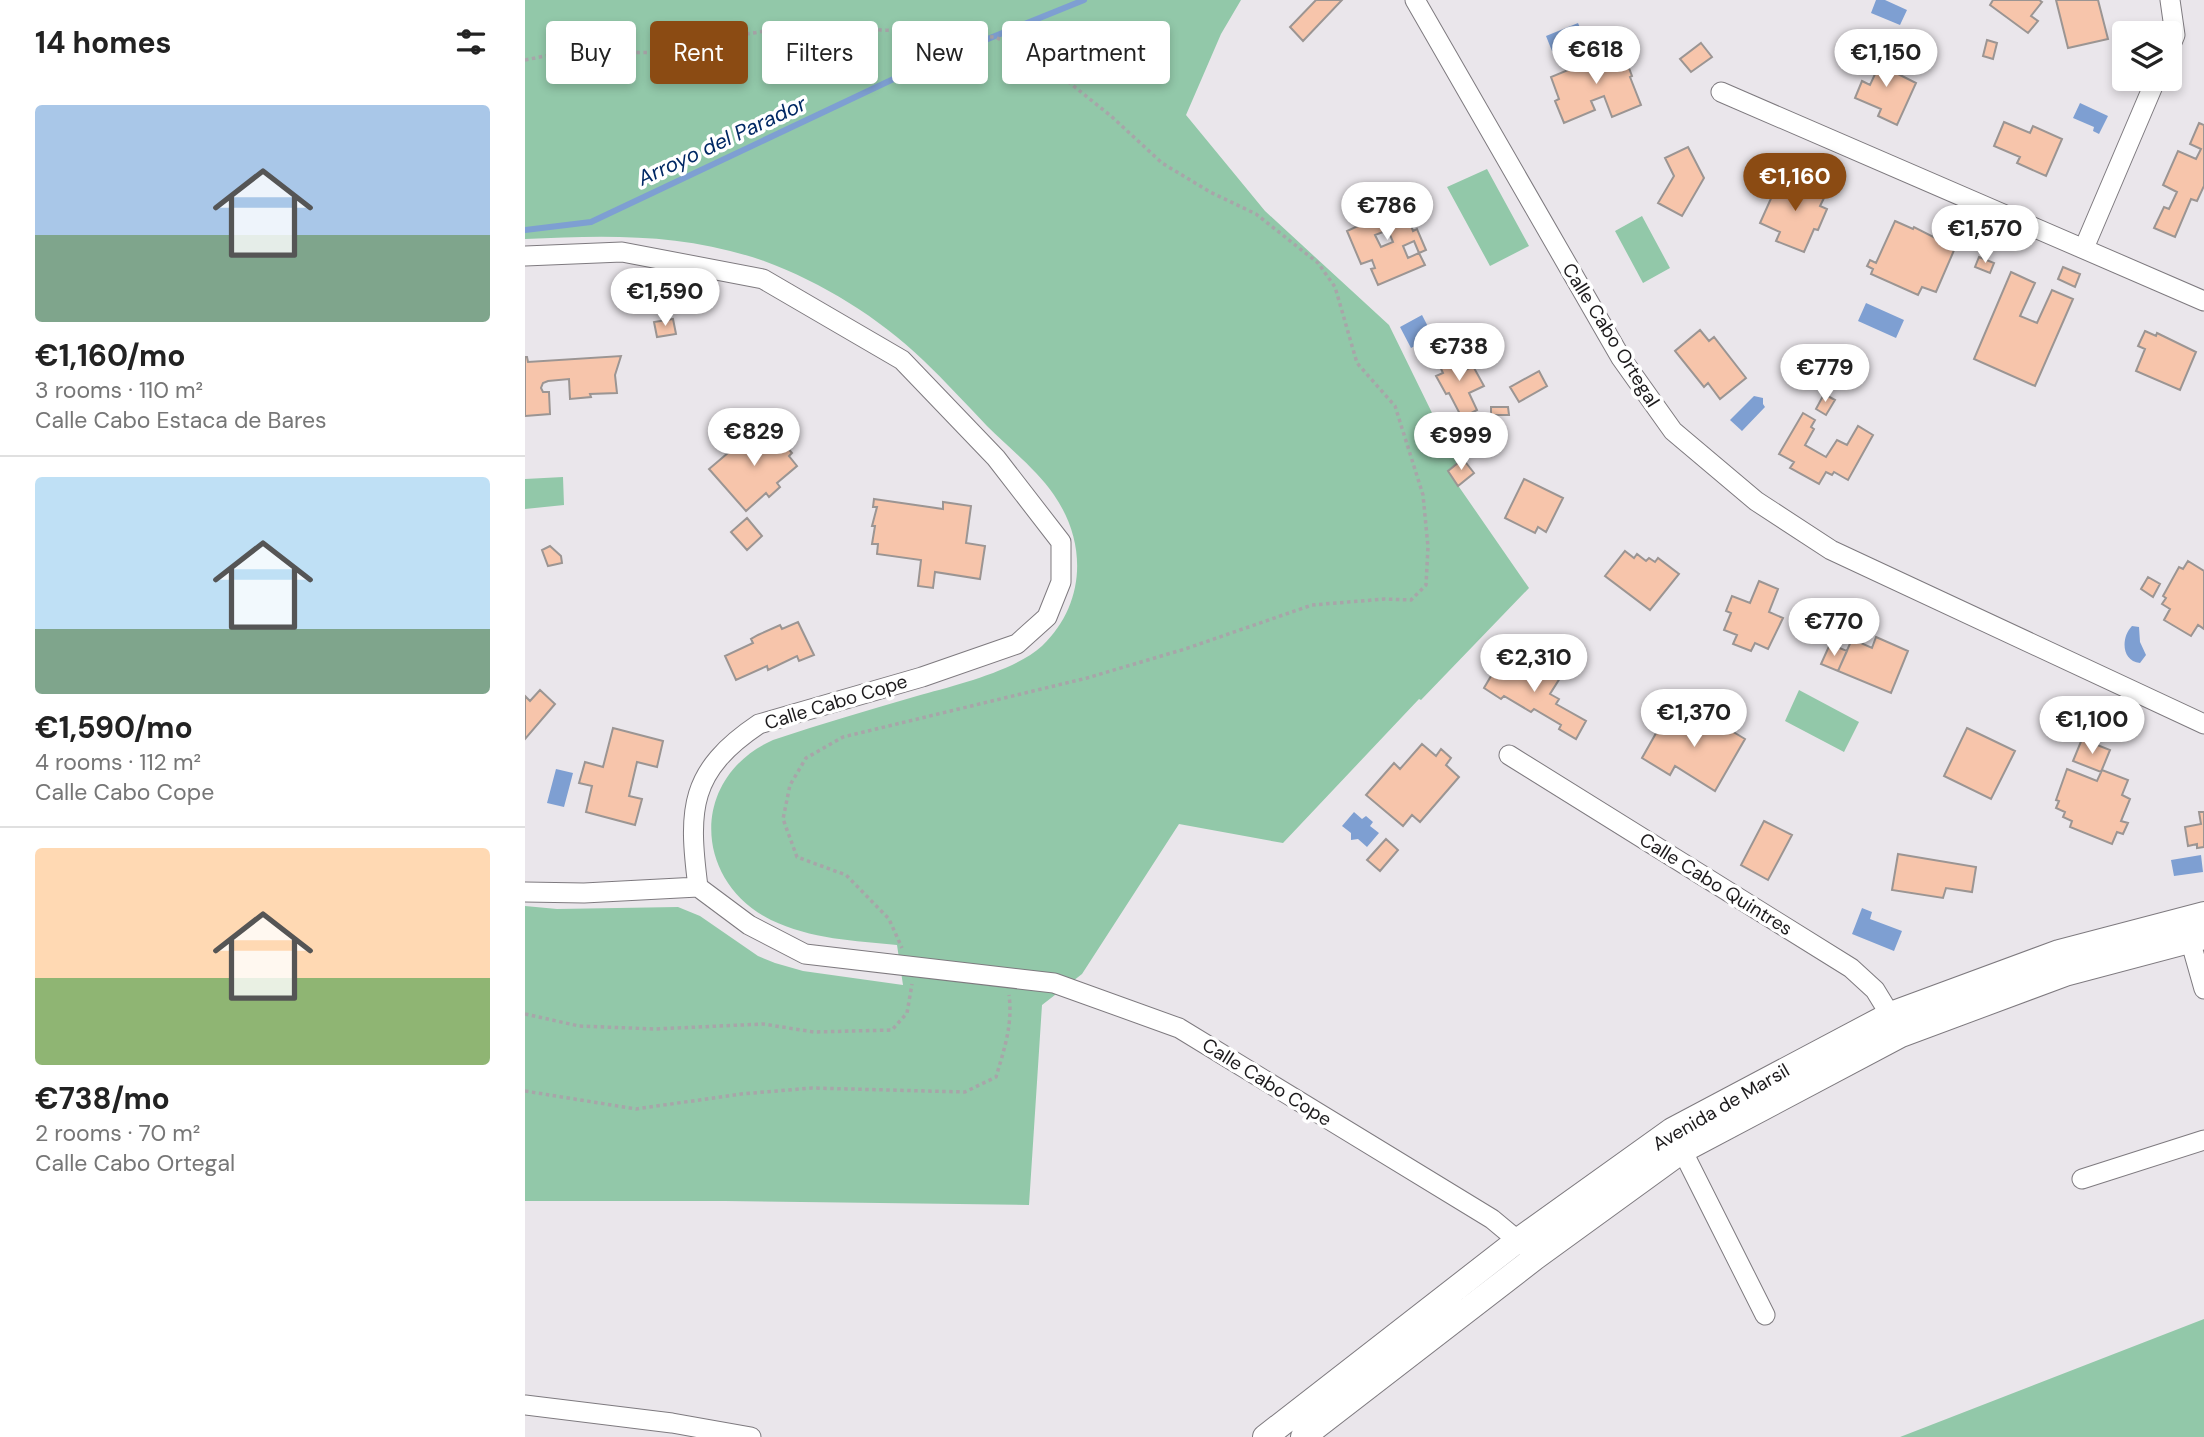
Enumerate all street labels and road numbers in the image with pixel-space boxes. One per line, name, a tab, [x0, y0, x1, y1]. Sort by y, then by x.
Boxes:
street label: Calle Cabo Ortegal	[1557, 258, 1665, 412]
street label: Calle Cabo Cope	[762, 668, 910, 736]
street label: Calle Cabo Quintres	[1635, 827, 1797, 941]
street label: Calle Cabo Cope	[1198, 1032, 1336, 1132]
street label: Avenida de Marsil	[1648, 1058, 1794, 1156]

